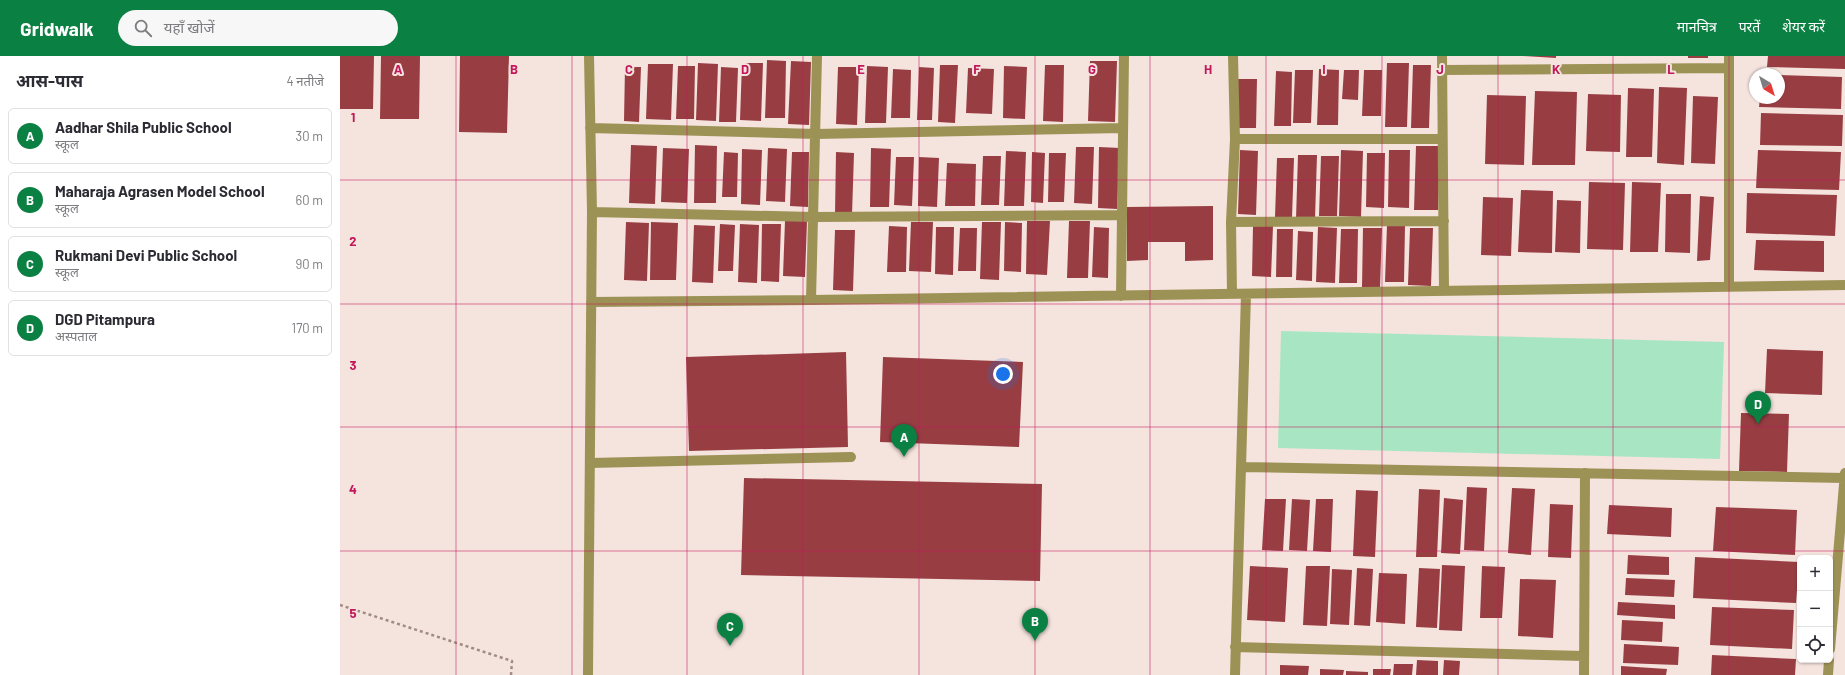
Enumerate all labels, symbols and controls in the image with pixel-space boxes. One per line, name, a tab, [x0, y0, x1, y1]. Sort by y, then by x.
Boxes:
search box	[118, 10, 398, 46]
text: Gridwalk	[20, 17, 94, 40]
icon: search	[132, 17, 154, 39]
text: यहाँ खोजें	[164, 18, 215, 36]
text: मानचित्र	[1677, 18, 1717, 35]
text: परतें	[1739, 18, 1760, 35]
text: शेयर करें	[1782, 18, 1825, 35]
text: A	[394, 61, 403, 77]
text: B	[510, 61, 518, 77]
text: C	[625, 61, 633, 77]
text: D	[741, 61, 749, 77]
text: E	[857, 61, 865, 77]
text: F	[973, 61, 981, 77]
text: G	[1088, 61, 1096, 77]
text: H	[1204, 61, 1212, 77]
text: I	[1322, 61, 1326, 77]
text: J	[1436, 61, 1444, 77]
text: K	[1552, 61, 1560, 77]
text: L	[1667, 61, 1675, 77]
north arrow	[1749, 68, 1785, 104]
text: आस-पास	[16, 70, 83, 90]
text: 4 नतीजे	[287, 73, 324, 89]
text: 1	[351, 109, 355, 125]
text: Aadhar Shila Public School	[55, 118, 232, 136]
text: A	[26, 128, 34, 144]
text: 30 m	[296, 128, 323, 144]
text: स्कूल	[55, 136, 79, 152]
text: Maharaja Agrasen Model School	[55, 182, 265, 200]
text: B	[26, 192, 34, 208]
text: 60 m	[296, 192, 323, 208]
text: स्कूल	[55, 200, 79, 216]
text: 2	[349, 233, 357, 249]
text: Rukmani Devi Public School	[55, 246, 237, 264]
text: C	[26, 256, 34, 272]
text: 90 m	[296, 256, 323, 272]
text: स्कूल	[55, 264, 79, 280]
text: DGD Pitampura	[55, 310, 155, 328]
text: D	[26, 320, 34, 336]
text: 170 m	[292, 320, 323, 336]
text: अस्पताल	[55, 328, 97, 344]
text: 3	[349, 357, 357, 373]
your location	[993, 364, 1013, 384]
pin: D	[1745, 391, 1771, 424]
pin: A	[891, 424, 917, 457]
text: 4	[349, 481, 357, 497]
map controls	[1797, 555, 1833, 663]
button: +	[1797, 555, 1833, 591]
button: −	[1797, 591, 1833, 627]
text: 5	[349, 605, 357, 621]
pin: B	[1022, 608, 1048, 641]
pin: C	[717, 613, 743, 646]
button: locate	[1797, 627, 1833, 663]

